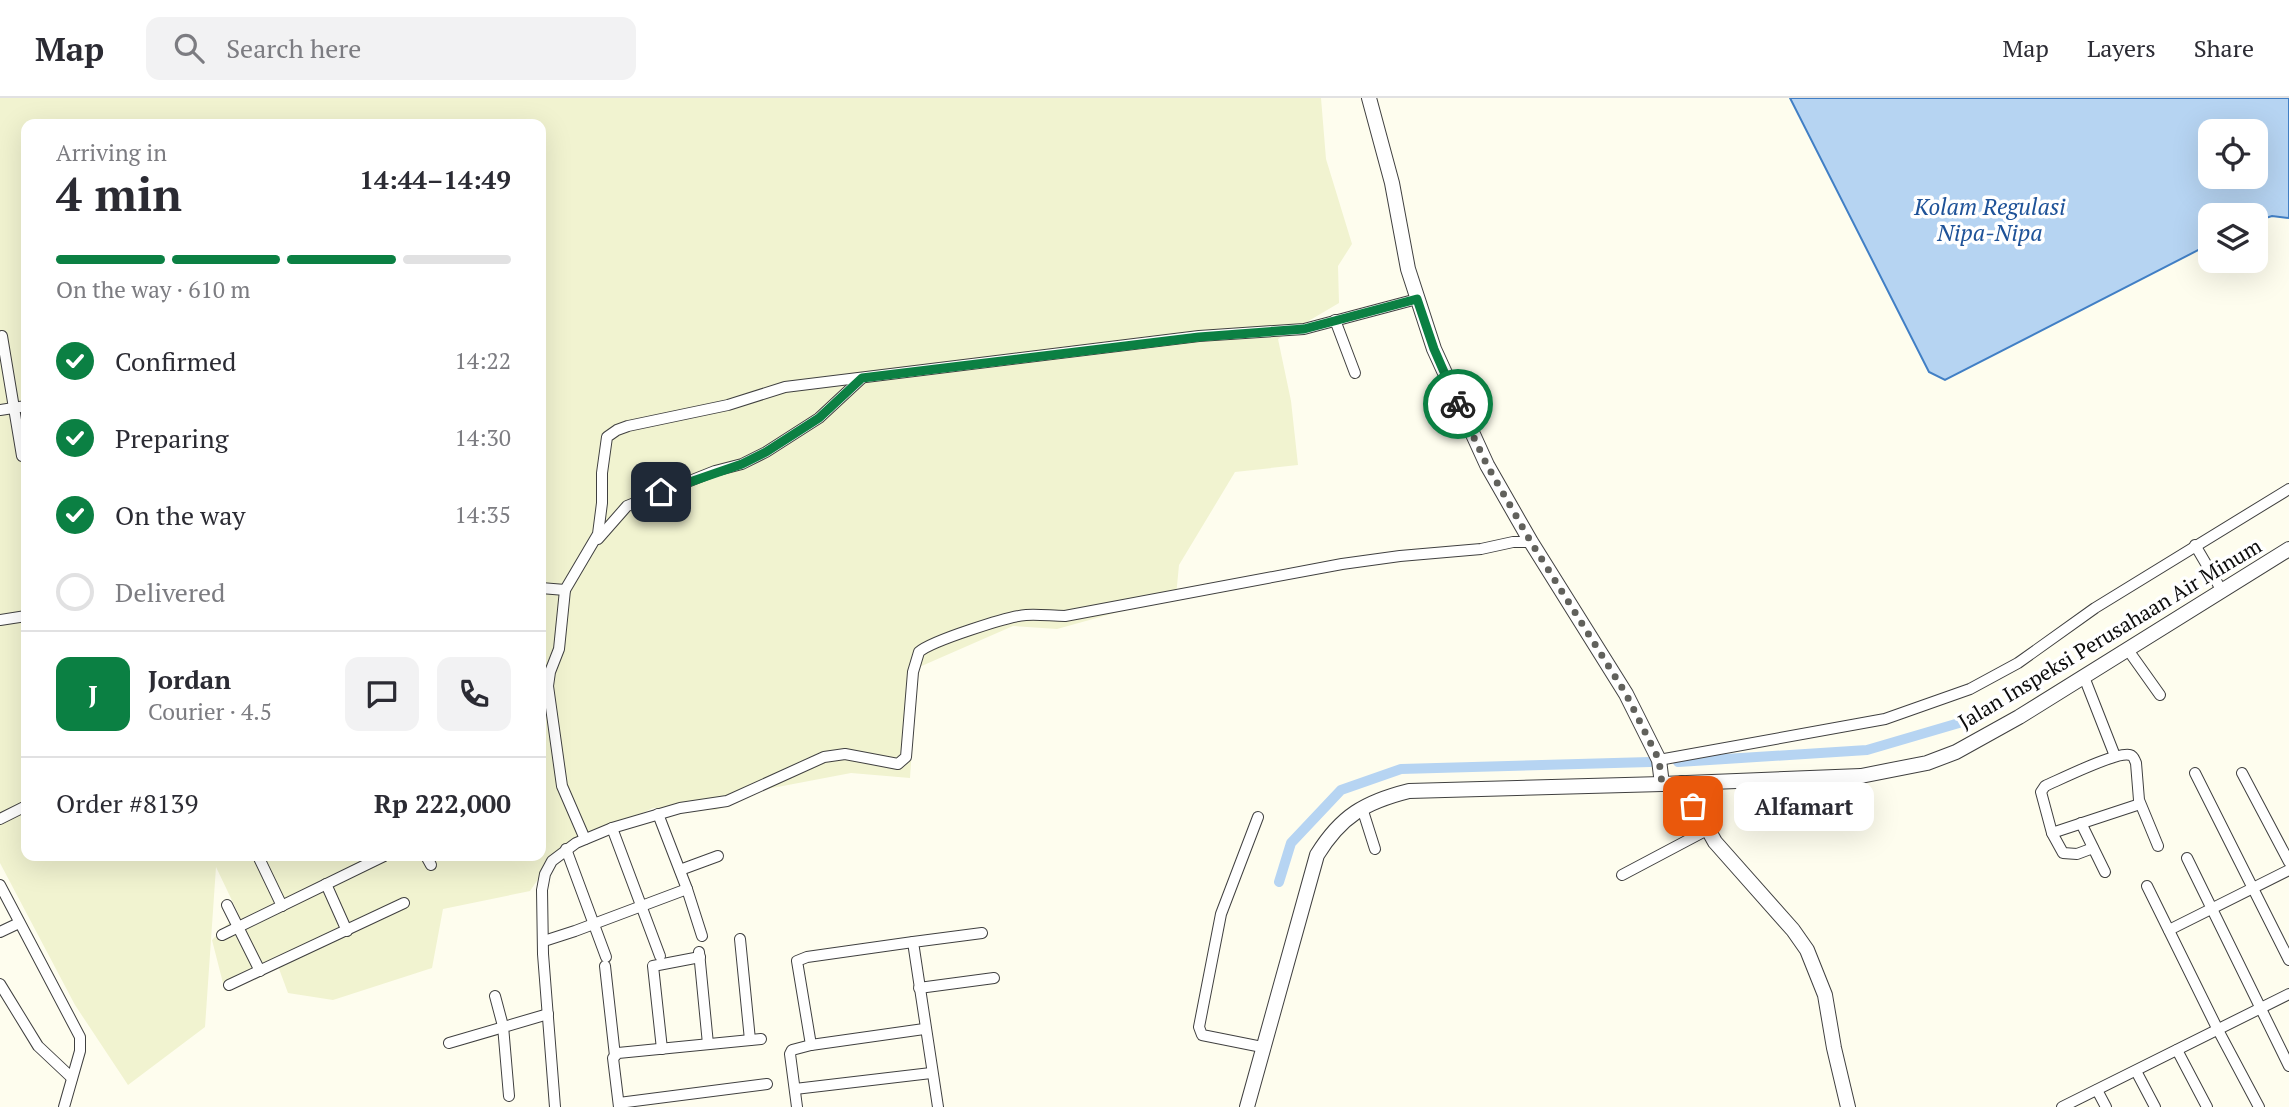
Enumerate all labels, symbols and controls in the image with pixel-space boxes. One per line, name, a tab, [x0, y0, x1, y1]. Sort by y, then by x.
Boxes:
search box	[146, 17, 636, 80]
text: Map	[35, 27, 104, 70]
icon: search	[170, 29, 208, 67]
text: Search here	[226, 31, 361, 65]
text: Map	[2002, 32, 2049, 64]
text: Layers	[2087, 32, 2156, 64]
text: Share	[2194, 32, 2254, 64]
map controls	[2198, 119, 2268, 273]
button: locate	[2198, 119, 2268, 189]
text: Arriving in	[56, 137, 167, 168]
text: 14:44–14:49	[359, 162, 511, 196]
text: 4 min	[56, 163, 182, 224]
water label: Kolam Regulasi Nipa-Nipa	[1913, 191, 2066, 248]
button: layers	[2198, 203, 2268, 273]
text: On the way · 610 m	[56, 274, 250, 305]
icon: check	[56, 342, 94, 380]
text: Confirmed	[115, 344, 236, 378]
text: 14:22	[454, 345, 511, 376]
courier	[1423, 369, 1493, 439]
icon: bike	[1439, 385, 1477, 423]
icon: check	[56, 419, 94, 457]
text: Preparing	[115, 421, 228, 455]
text: 14:30	[454, 422, 511, 453]
pin	[631, 462, 691, 522]
icon: home	[642, 473, 680, 511]
icon: check	[56, 496, 94, 534]
text: On the way	[115, 498, 246, 532]
text: 14:35	[454, 499, 511, 530]
street label: Jalan Inspeksi Perusahaan Air Minum	[1953, 531, 2266, 735]
text: Delivered	[115, 575, 225, 609]
button: chat	[345, 657, 419, 731]
button: phone	[437, 657, 511, 731]
text: Jordan	[148, 662, 231, 696]
text: J	[88, 677, 98, 711]
text: Courier · 4.5	[148, 696, 272, 727]
pin	[1663, 776, 1723, 836]
callout: Alfamart	[1735, 782, 1875, 830]
text: Order #8139	[56, 786, 198, 820]
text: Rp 222,000	[374, 786, 511, 820]
icon: bag	[1674, 787, 1712, 825]
text: Alfamart	[1755, 791, 1853, 822]

